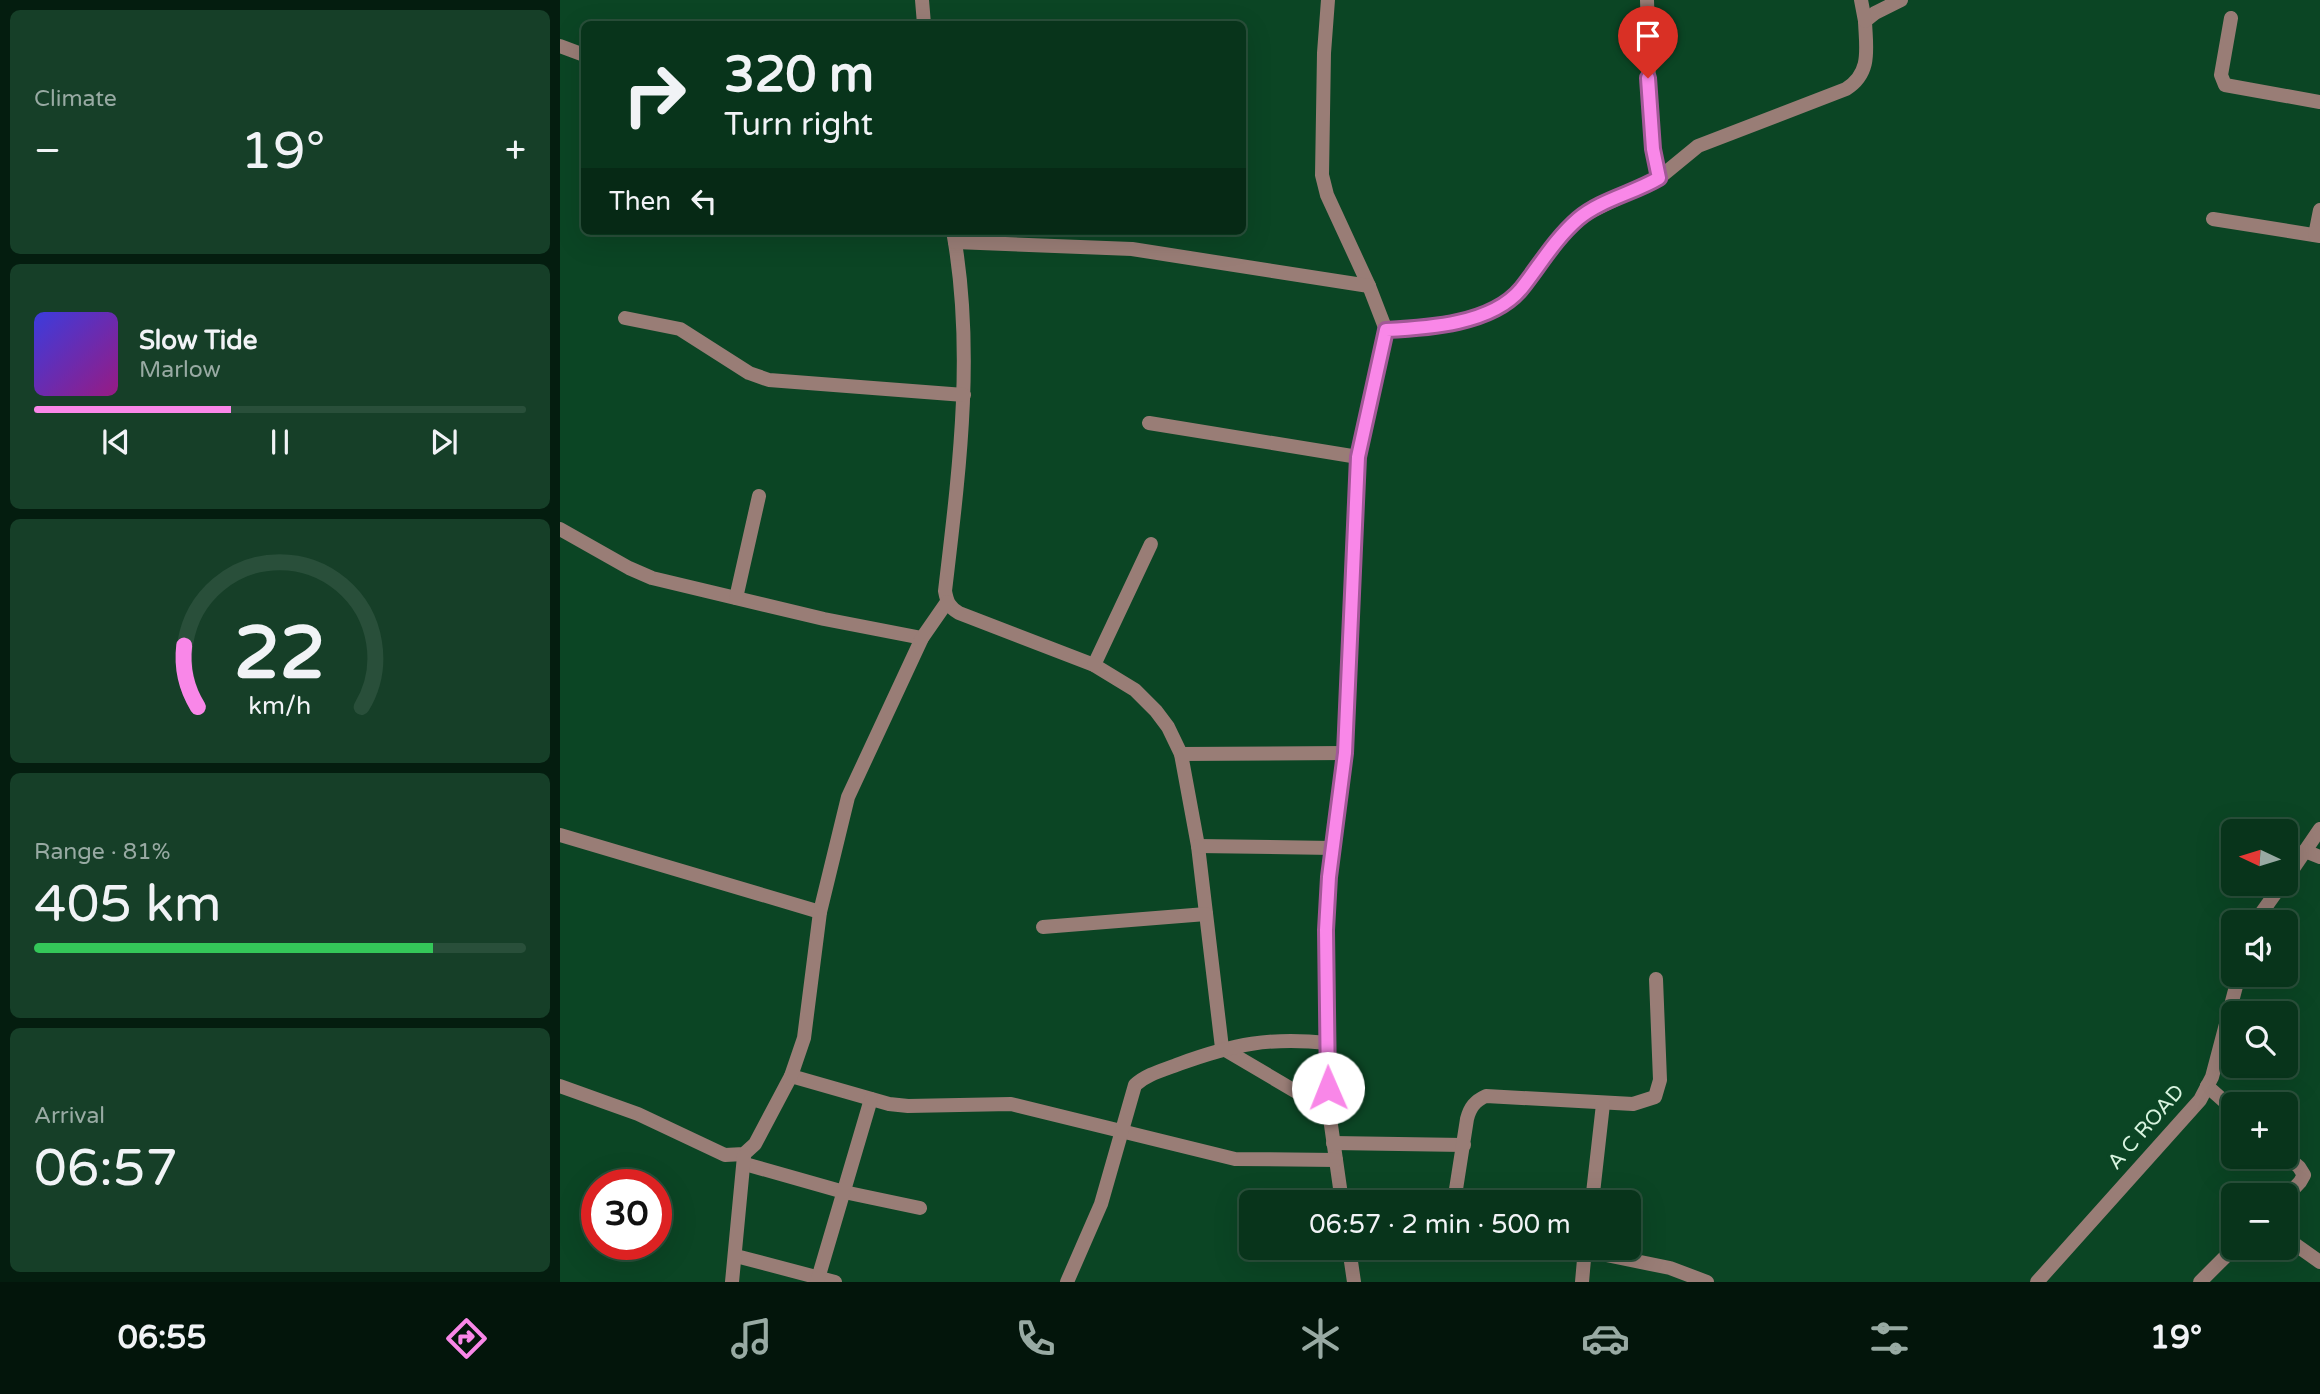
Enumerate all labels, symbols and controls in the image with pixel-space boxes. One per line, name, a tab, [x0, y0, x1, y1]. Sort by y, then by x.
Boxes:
pin	[1618, 6, 1678, 78]
icon: arrive	[1629, 17, 1667, 55]
text: 320 m	[724, 46, 874, 105]
icon: right	[609, 49, 700, 140]
text: Climate	[34, 85, 117, 113]
text: Turn right	[724, 106, 873, 144]
text: 19°	[240, 120, 325, 183]
text: −	[34, 128, 61, 174]
text: +	[505, 128, 526, 174]
icon: left	[685, 182, 723, 220]
text: Then	[609, 186, 671, 217]
text: Slow Tide	[139, 325, 257, 356]
text: Marlow	[139, 356, 221, 384]
icon: previous	[97, 423, 135, 461]
icon: pause	[261, 423, 299, 461]
icon: next	[425, 423, 463, 461]
text: 22	[234, 610, 326, 698]
text: km/h	[249, 691, 311, 721]
north arrow	[2221, 819, 2298, 896]
map controls	[2221, 819, 2298, 1260]
text: Range · 81%	[34, 838, 170, 866]
text: 405 km	[34, 873, 222, 936]
button: sound	[2221, 910, 2298, 987]
button: search	[2221, 1001, 2298, 1078]
position arrow	[1291, 1051, 1365, 1125]
street label: A C ROAD	[2102, 1079, 2190, 1175]
button: +	[2221, 1092, 2298, 1169]
text: Arrival	[34, 1102, 105, 1130]
text: 06:57	[34, 1137, 178, 1200]
speed limit sign: 30	[581, 1169, 672, 1260]
button: −	[2221, 1183, 2298, 1260]
text: 06:57 · 2 min · 500 m	[1309, 1209, 1571, 1240]
icon: directions	[442, 1314, 491, 1363]
icon: music	[727, 1314, 776, 1363]
icon: phone	[1011, 1314, 1060, 1363]
icon: climate	[1296, 1314, 1345, 1363]
icon: car	[1581, 1314, 1630, 1363]
icon: filters	[1865, 1314, 1914, 1363]
text: 06:55	[118, 1319, 207, 1357]
text: 19°	[2150, 1319, 2202, 1357]

